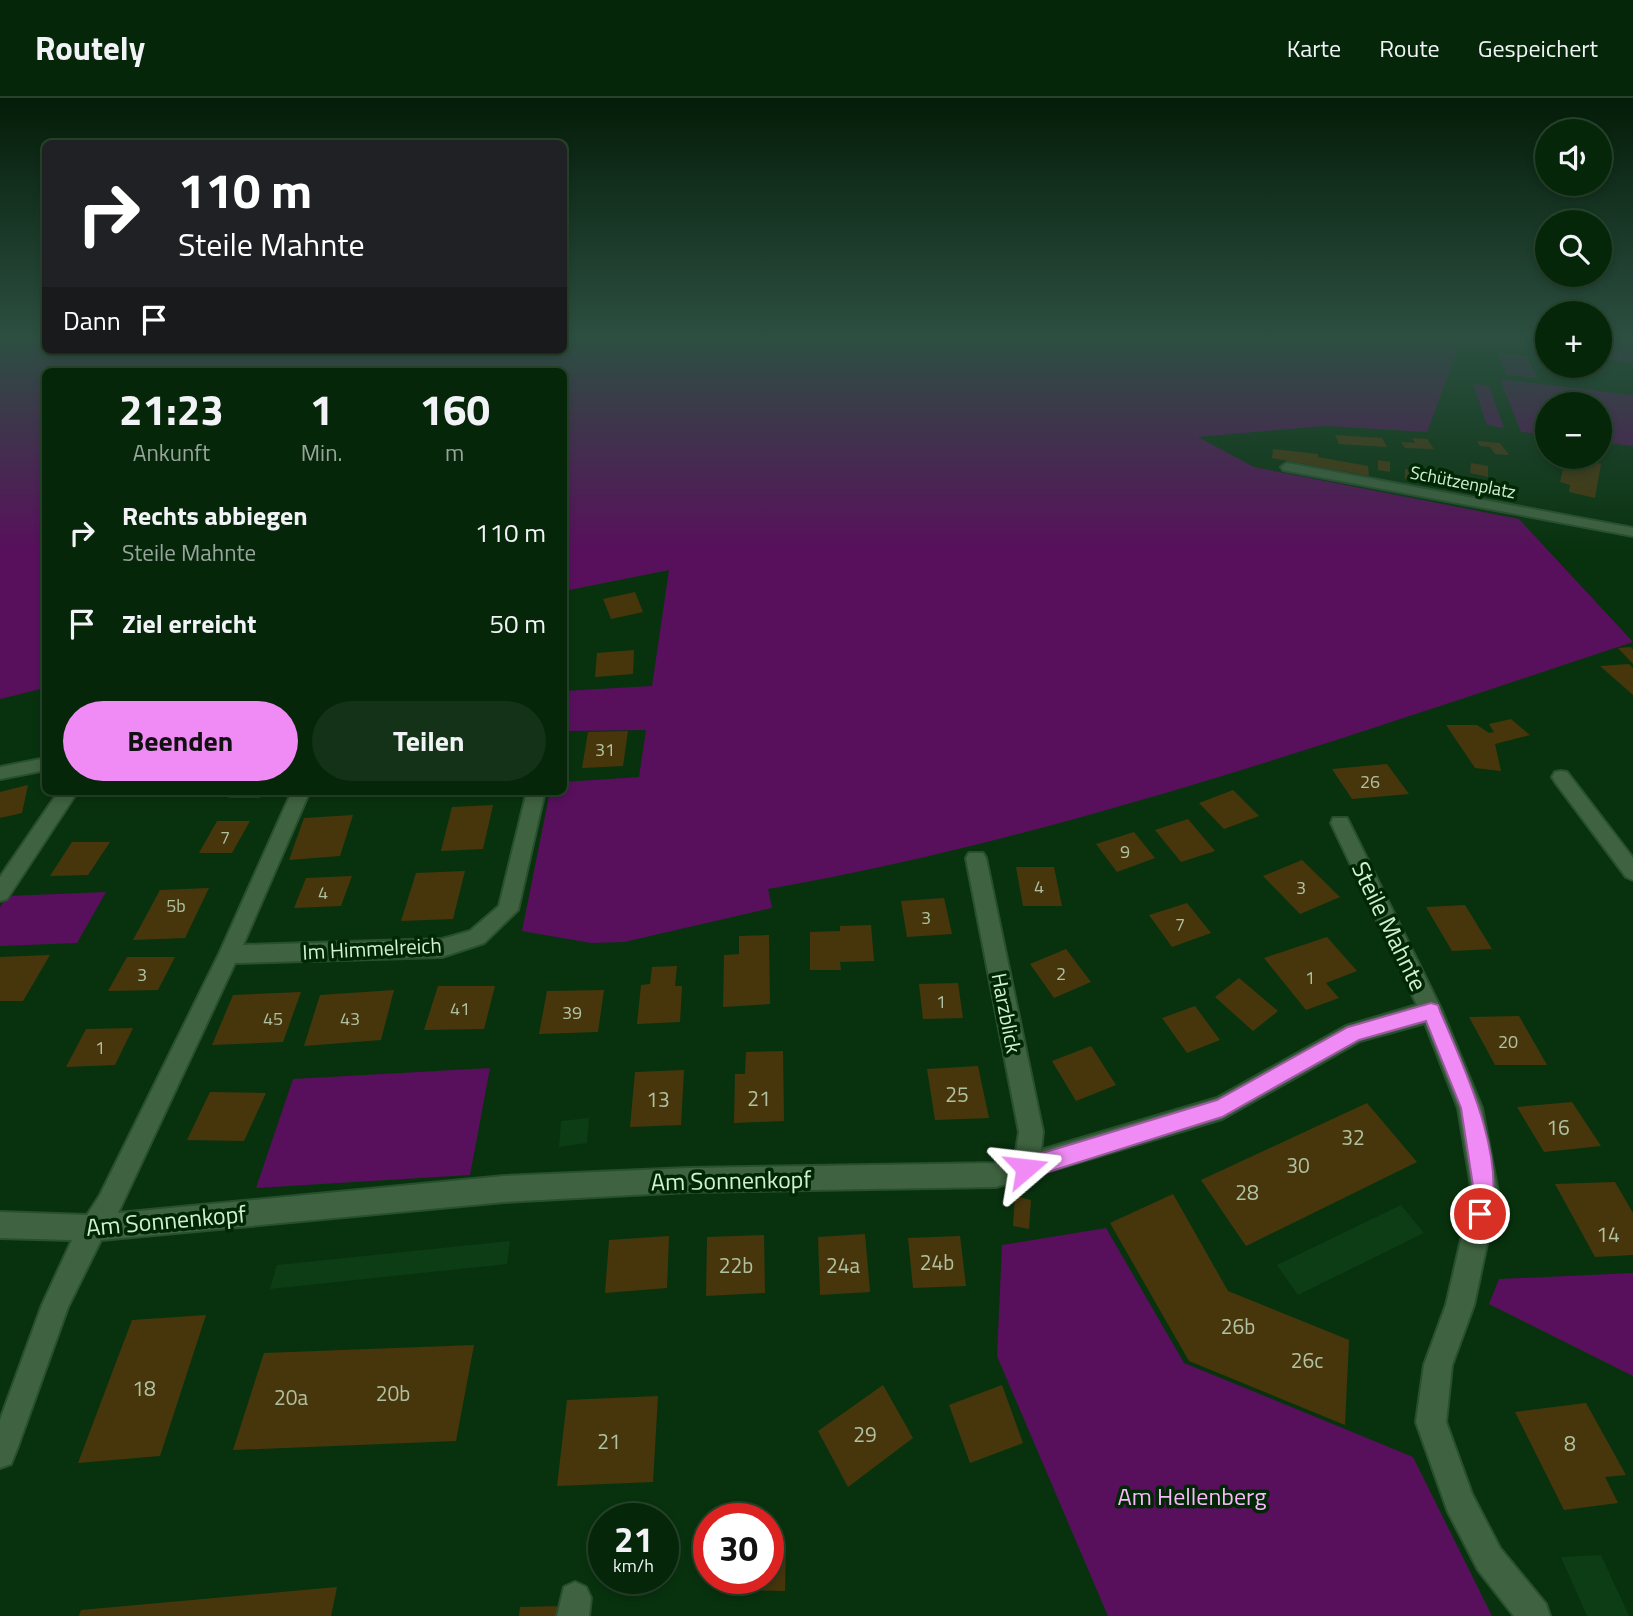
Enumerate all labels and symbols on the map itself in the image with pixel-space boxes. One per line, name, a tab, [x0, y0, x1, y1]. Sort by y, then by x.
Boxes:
street label: Schützenplatz	[1408, 459, 1518, 505]
house number: 31	[595, 736, 615, 763]
house number: 26	[1360, 768, 1380, 795]
house number: 7	[220, 824, 230, 851]
house number: 9	[1120, 838, 1130, 865]
street label: Steile Mahnte	[1343, 855, 1437, 997]
house number: 4	[1034, 873, 1044, 900]
house number: 3	[1296, 874, 1306, 901]
house number: 4	[318, 879, 328, 906]
house number: 5b	[166, 892, 186, 919]
house number: 3	[921, 904, 931, 931]
house number: 7	[1175, 911, 1185, 938]
street label: Im Himmelreich	[302, 928, 442, 968]
house number: 2	[1056, 960, 1066, 987]
house number: 3	[137, 961, 147, 988]
house number: 1	[1305, 964, 1315, 991]
street label: Harzblick	[984, 970, 1030, 1056]
house number: 1	[936, 988, 946, 1015]
house number: 41	[450, 995, 470, 1022]
house number: 39	[562, 999, 582, 1026]
house number: 45	[263, 1005, 283, 1032]
house number: 43	[340, 1005, 360, 1032]
house number: 20	[1498, 1028, 1518, 1055]
house number: 1	[95, 1034, 105, 1061]
house number: 25	[945, 1078, 969, 1110]
house number: 21	[747, 1082, 771, 1114]
house number: 13	[646, 1083, 670, 1115]
house number: 16	[1546, 1111, 1570, 1143]
house number: 32	[1341, 1121, 1365, 1153]
position arrow	[989, 1131, 1063, 1205]
house number: 30	[1286, 1149, 1310, 1181]
street label: Am Sonnenkopf	[650, 1161, 812, 1199]
house number: 28	[1235, 1176, 1259, 1208]
pin	[1450, 1184, 1510, 1244]
street label: Am Sonnenkopf	[84, 1195, 248, 1245]
house number: 14	[1596, 1218, 1620, 1250]
house number: 24b	[920, 1246, 954, 1278]
house number: 22b	[719, 1249, 753, 1281]
house number: 24a	[826, 1249, 860, 1281]
house number: 26b	[1221, 1310, 1255, 1342]
house number: 26c	[1291, 1344, 1323, 1376]
house number: 18	[132, 1372, 156, 1404]
house number: 20b	[376, 1377, 410, 1409]
house number: 20a	[274, 1381, 308, 1413]
house number: 29	[853, 1418, 877, 1450]
house number: 21	[597, 1425, 621, 1457]
house number: 8	[1564, 1427, 1576, 1459]
park label: Am Hellenberg	[1117, 1478, 1267, 1514]
speed limit sign: 30	[693, 1503, 784, 1594]

